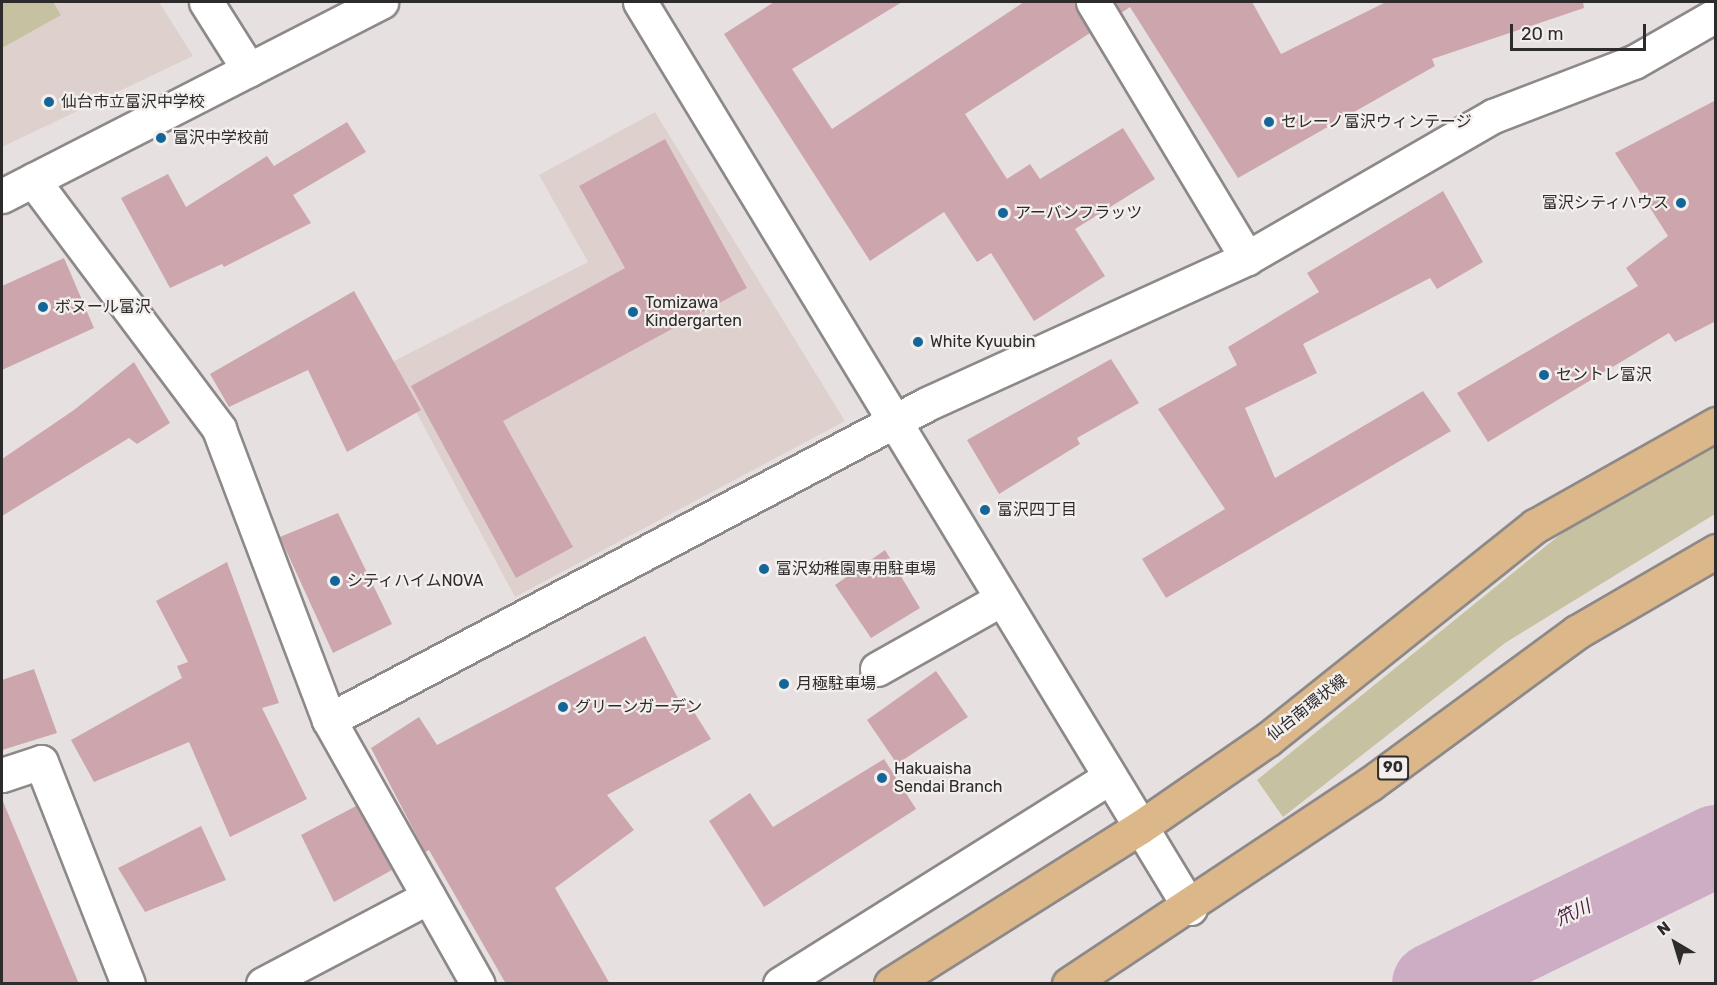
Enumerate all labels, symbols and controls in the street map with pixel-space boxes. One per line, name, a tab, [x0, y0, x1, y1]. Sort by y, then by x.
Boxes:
scale bar	[1513, 12, 1650, 50]
text: 20 m	[1521, 23, 1563, 45]
place label: 仙台市立富沢中学校	[61, 92, 205, 112]
marker: 仙台市立富沢中学校	[42, 95, 56, 109]
place label: セレーノ富沢ウィンテージ	[1281, 112, 1473, 132]
marker: セレーノ富沢ウィンテージ	[1262, 115, 1276, 129]
place label: 富沢中学校前	[173, 128, 269, 148]
marker: 富沢中学校前	[154, 131, 168, 145]
place label: 富沢シティハウス	[1541, 193, 1669, 213]
marker: 富沢シティハウス	[1674, 196, 1688, 210]
place label: アーバンフラッツ	[1015, 203, 1142, 223]
marker: アーバンフラッツ	[996, 206, 1010, 220]
place label: Tomizawa Kindergarten	[645, 293, 742, 331]
place label: ボヌール富沢	[55, 297, 151, 317]
marker: ボヌール富沢	[36, 300, 50, 314]
marker: Tomizawa Kindergarten	[626, 305, 640, 319]
place label: White Kyuubin	[930, 332, 1036, 352]
marker: White Kyuubin	[911, 335, 925, 349]
place label: セントレ富沢	[1556, 365, 1652, 385]
marker: セントレ富沢	[1537, 368, 1551, 382]
place label: 富沢四丁目	[997, 500, 1077, 520]
marker: 富沢四丁目	[978, 503, 992, 517]
place label: 富沢幼稚園専用駐車場	[776, 559, 936, 579]
marker: 富沢幼稚園専用駐車場	[757, 562, 771, 576]
place label: シティハイムNOVA	[347, 571, 485, 591]
marker: シティハイムNOVA	[328, 574, 342, 588]
street label: 仙台南環状線	[1263, 671, 1351, 745]
place label: 月極駐車場	[796, 674, 876, 694]
marker: 月極駐車場	[777, 677, 791, 691]
place label: グリーンガーデン	[575, 697, 703, 717]
marker: グリーンガーデン	[556, 700, 570, 714]
road number: 90	[1376, 756, 1410, 780]
place label: Hakuaisha Sendai Branch	[894, 759, 1002, 797]
marker: Hakuaisha Sendai Branch	[875, 771, 889, 785]
water label: 笊川	[1552, 896, 1594, 930]
north arrow	[1645, 913, 1705, 973]
text: N	[1653, 917, 1674, 939]

